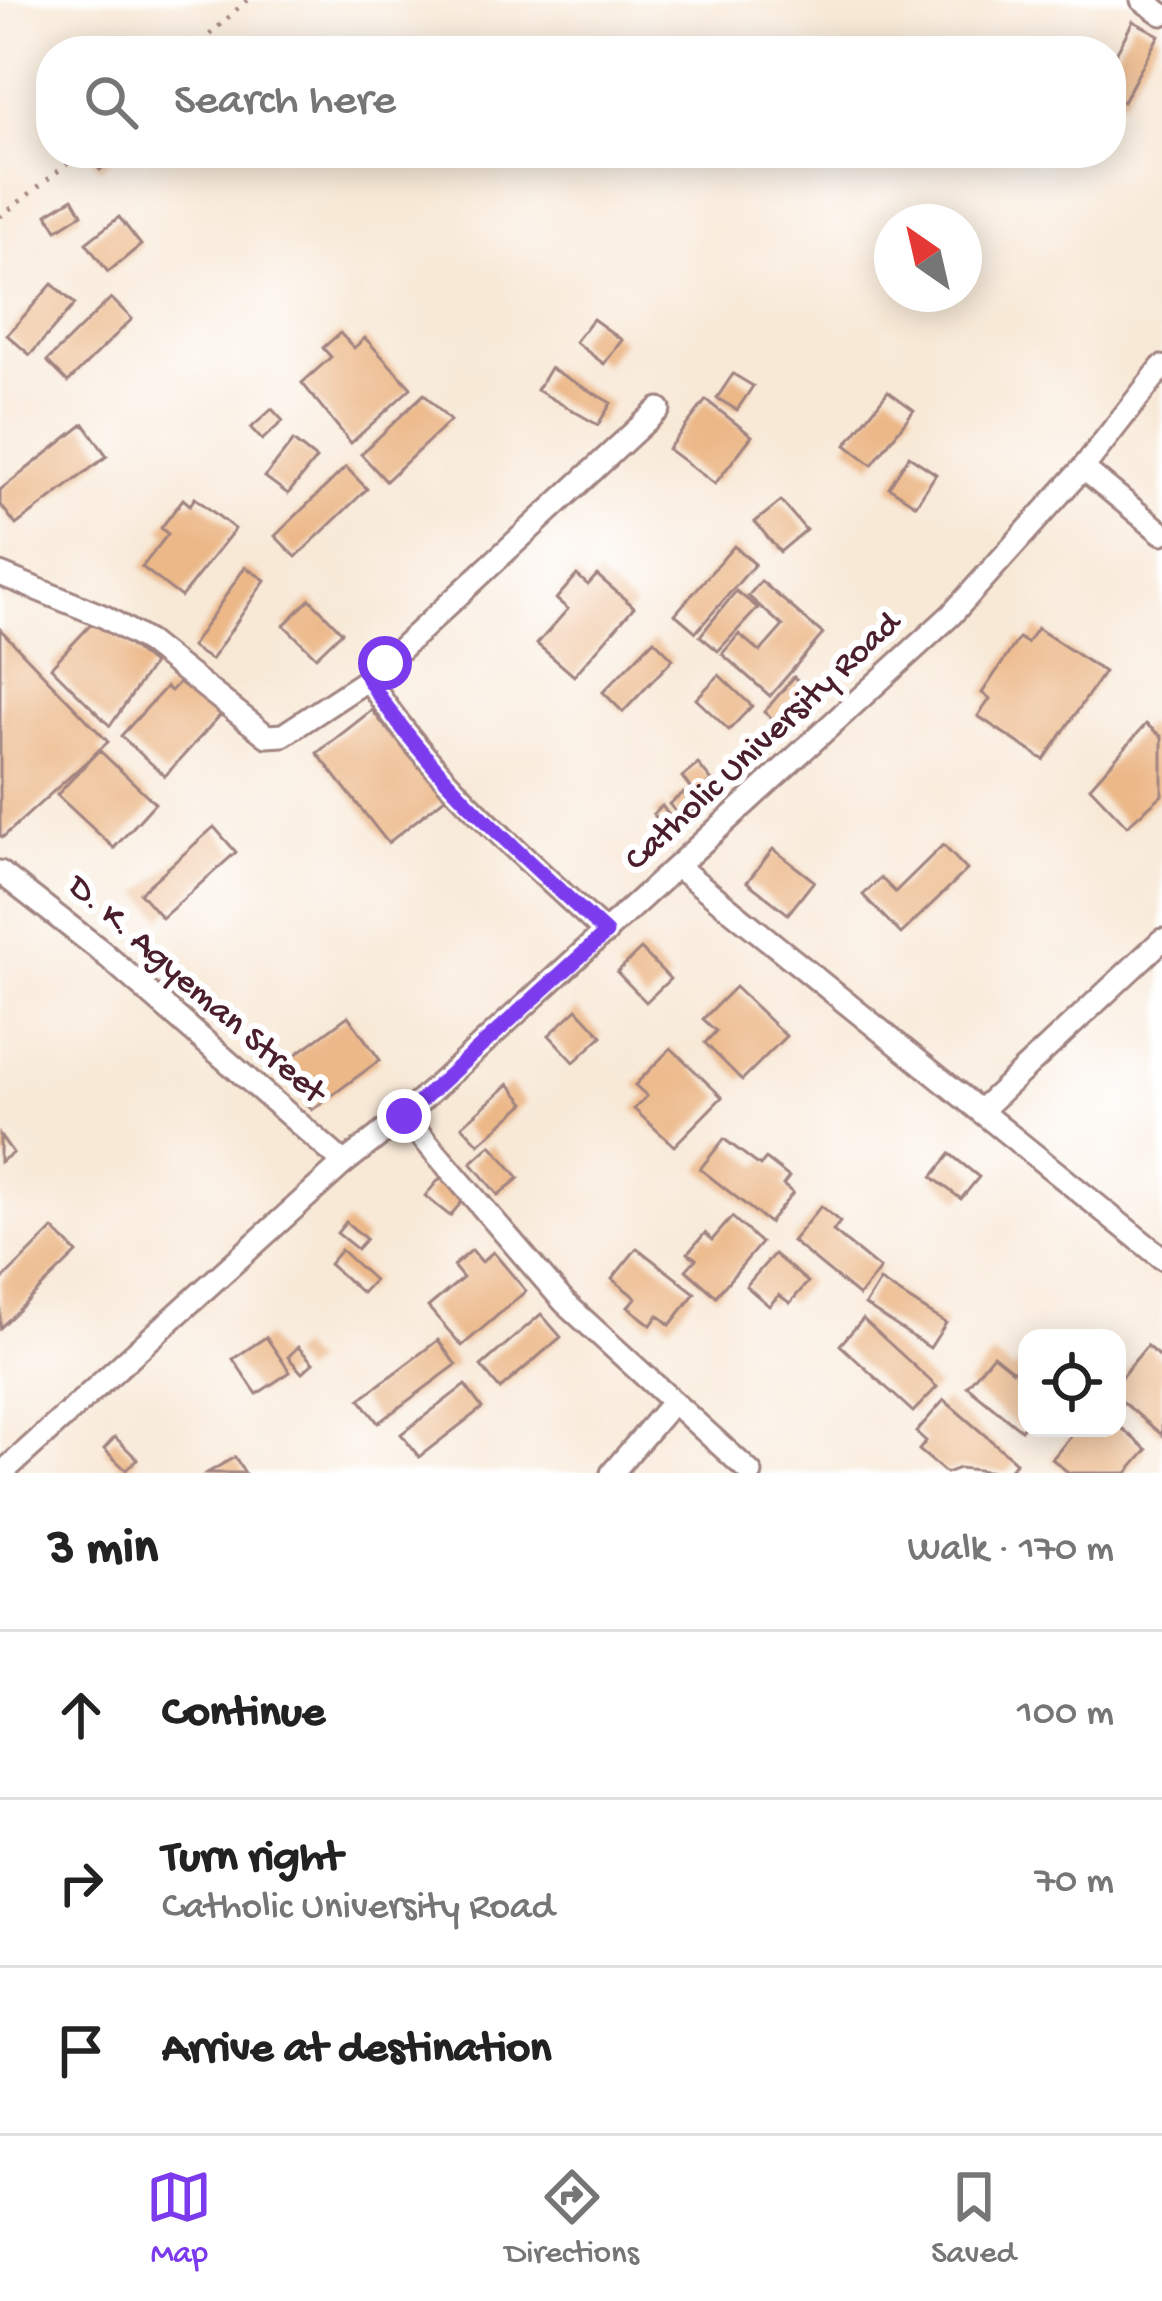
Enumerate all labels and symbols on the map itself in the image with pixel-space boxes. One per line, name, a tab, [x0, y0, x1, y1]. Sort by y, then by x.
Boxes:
north arrow	[874, 204, 982, 312]
street label: Catholic University Road	[617, 602, 913, 882]
route start	[358, 636, 412, 690]
street label: D. K. Agyeman Street	[56, 866, 335, 1117]
route end	[377, 1089, 431, 1143]

